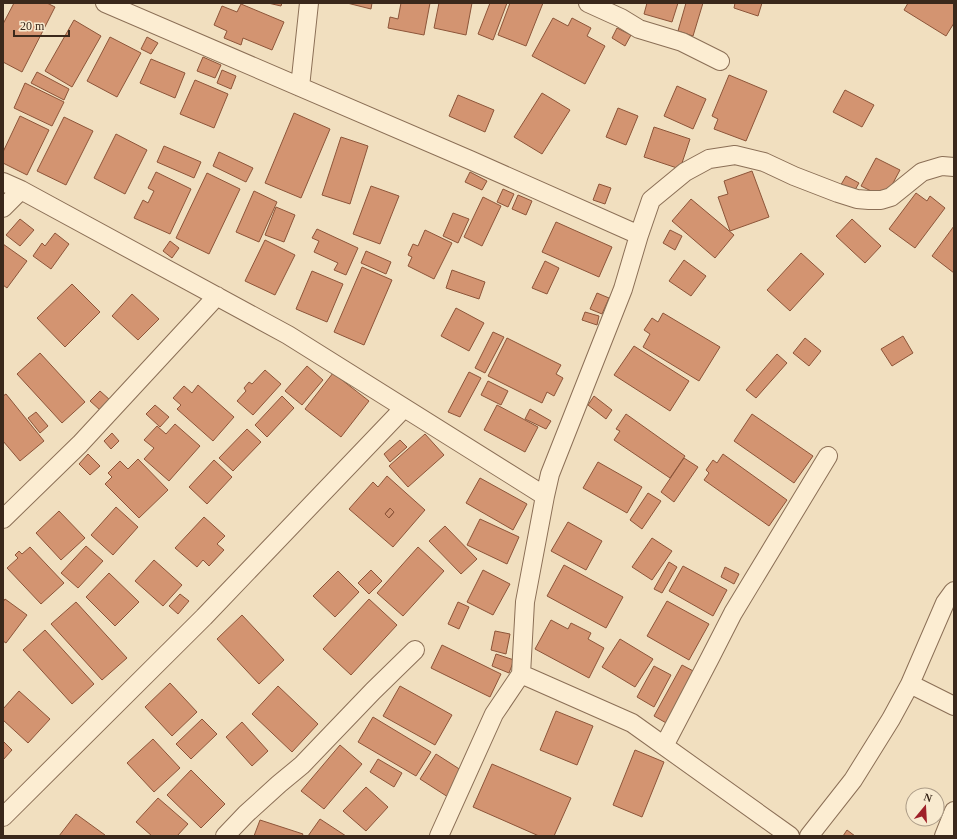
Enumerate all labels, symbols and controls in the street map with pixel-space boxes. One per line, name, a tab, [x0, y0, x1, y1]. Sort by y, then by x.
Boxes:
scale bar	[14, 12, 69, 38]
text: 20 m	[20, 19, 45, 33]
north arrow	[905, 787, 945, 827]
text: N	[922, 791, 934, 804]

